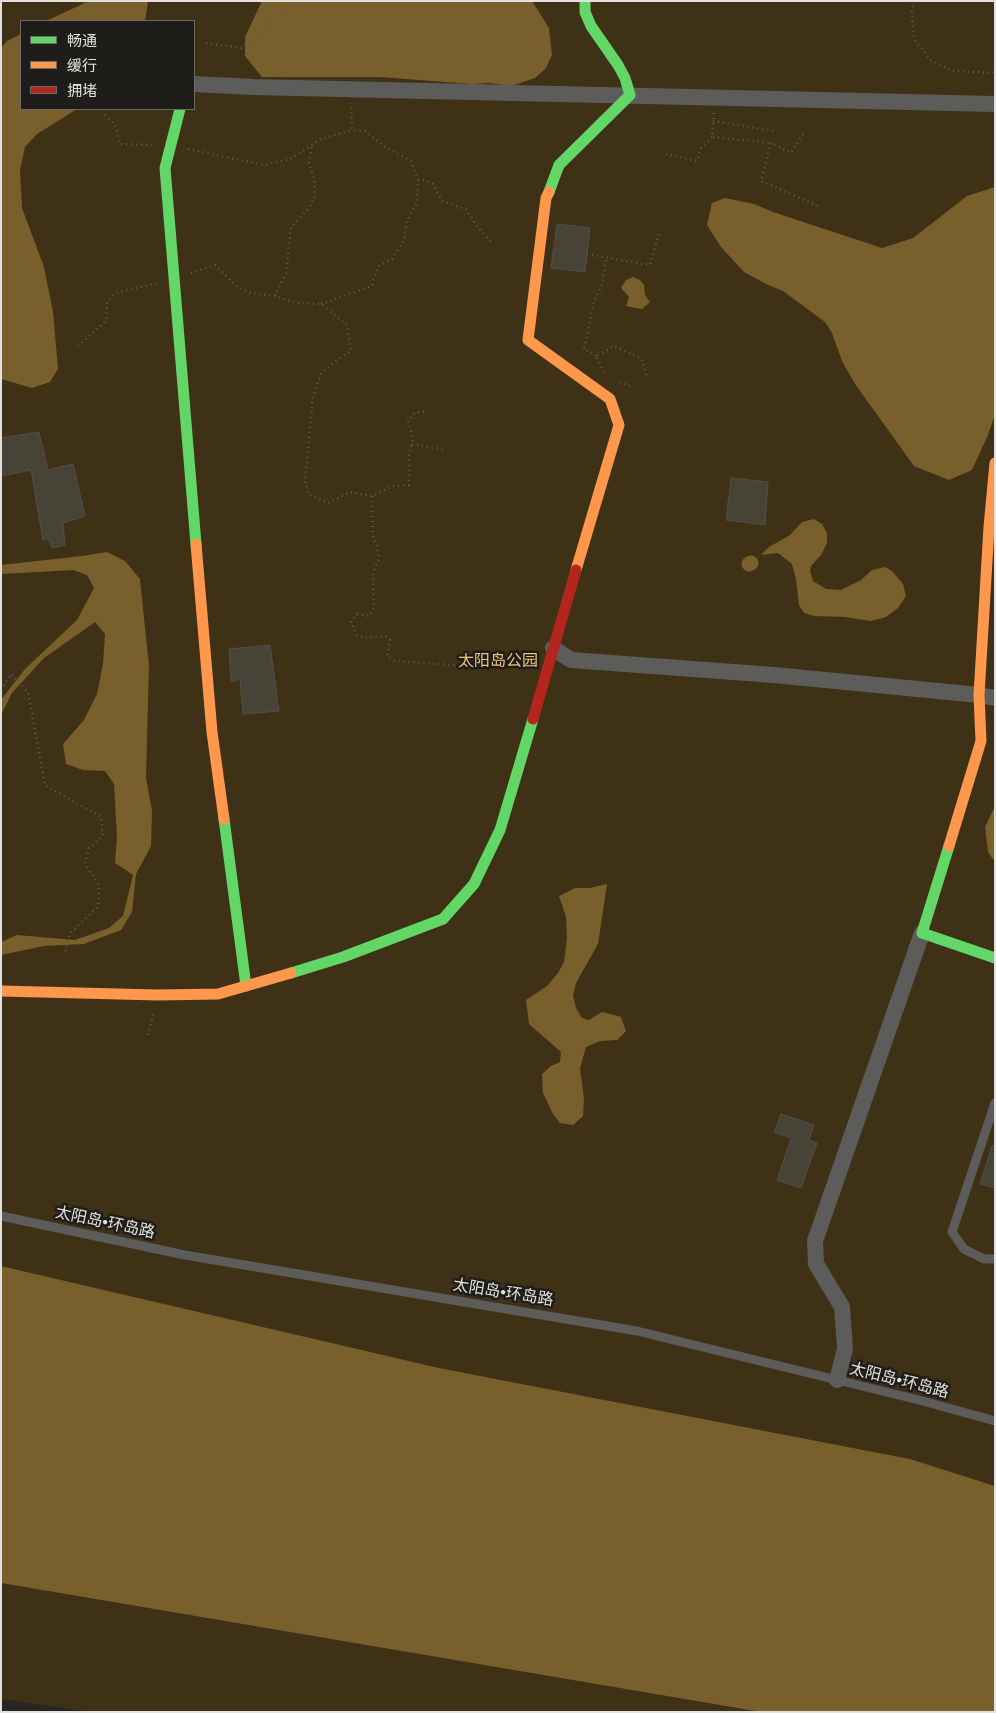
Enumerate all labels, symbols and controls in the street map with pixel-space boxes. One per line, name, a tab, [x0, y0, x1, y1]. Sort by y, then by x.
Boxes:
legend	[20, 20, 195, 110]
text: 畅通	[67, 32, 97, 49]
text: 缓行	[67, 57, 97, 74]
text: 拥堵	[67, 82, 97, 99]
park label: 太阳岛公园	[458, 652, 538, 672]
street label: 太阳岛•环岛路	[53, 1203, 157, 1243]
street label: 太阳岛•环岛路	[451, 1276, 555, 1310]
street label: 太阳岛•环岛路	[847, 1359, 951, 1403]

